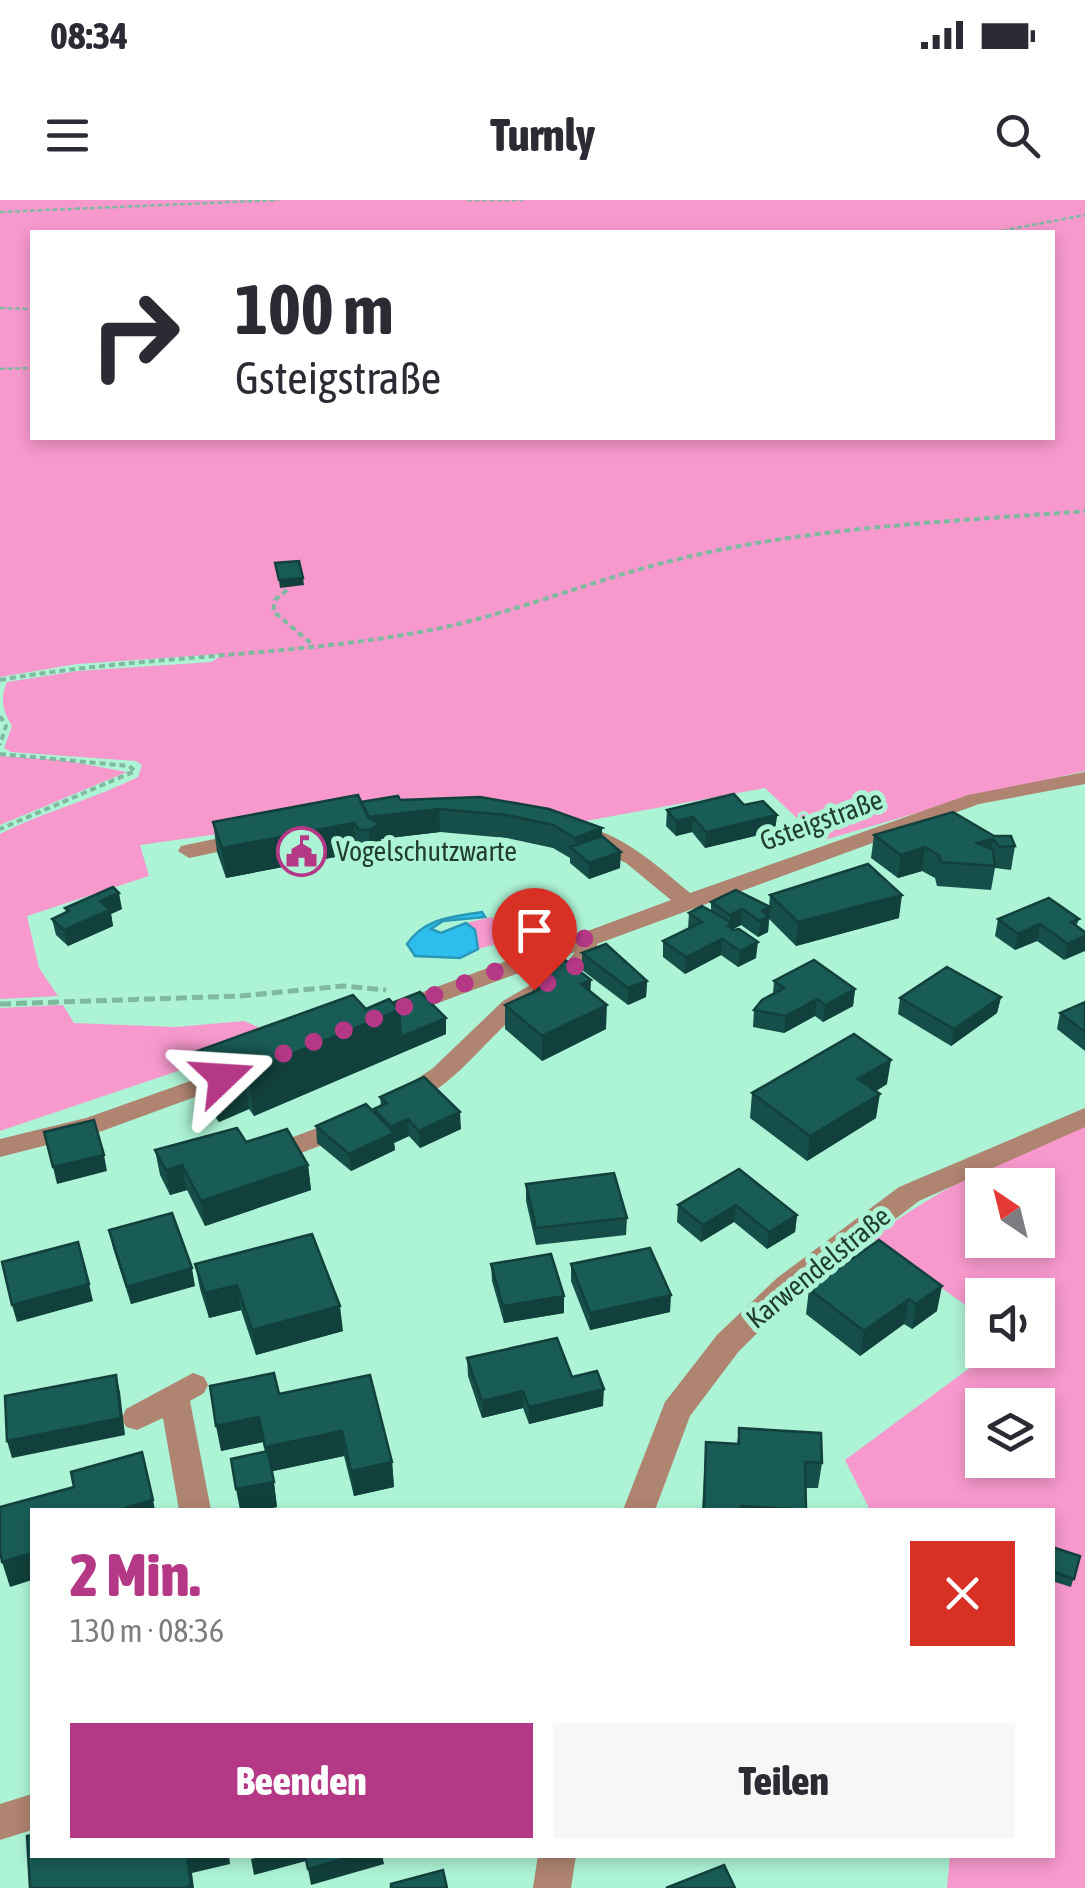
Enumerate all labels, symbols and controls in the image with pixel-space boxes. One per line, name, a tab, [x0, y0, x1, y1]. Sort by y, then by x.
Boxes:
text: 08:34	[50, 14, 128, 57]
icon: menu	[40, 108, 95, 163]
icon: search	[990, 108, 1045, 163]
text: Turnly	[490, 109, 595, 161]
text: 100 m	[235, 269, 394, 349]
icon: right	[70, 270, 200, 400]
text: Gsteigstraße	[235, 352, 441, 404]
street label: Gsteigstraße	[755, 783, 887, 857]
public building icon: Vogelschutzwarte	[275, 825, 327, 877]
place label: Vogelschutzwarte	[336, 835, 517, 867]
pin	[492, 888, 577, 991]
icon: arrive	[507, 903, 562, 958]
position arrow	[171, 1025, 275, 1129]
north arrow	[965, 1168, 1055, 1258]
map controls	[965, 1168, 1055, 1478]
street label: Karwendelstraße	[740, 1199, 896, 1335]
button: sound	[965, 1278, 1055, 1368]
button: layers	[965, 1388, 1055, 1478]
text: 2 Min.	[70, 1540, 200, 1609]
button: close	[910, 1541, 1015, 1646]
text: 130 m · 08:36	[70, 1612, 224, 1649]
button: Beenden	[70, 1723, 533, 1838]
button: Teilen	[553, 1723, 1015, 1838]

